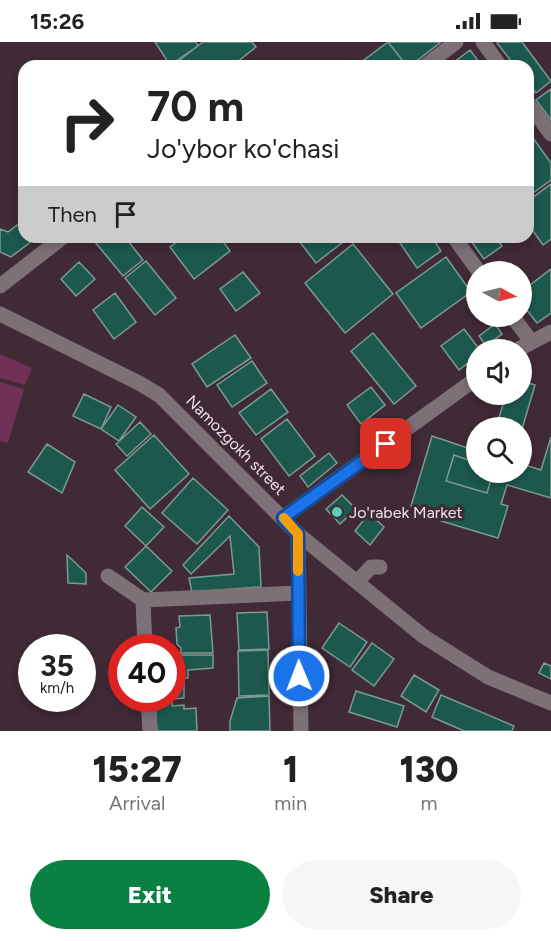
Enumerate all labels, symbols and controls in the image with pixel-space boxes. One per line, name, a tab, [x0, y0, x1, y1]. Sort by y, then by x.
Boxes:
text: 15:26	[30, 8, 84, 35]
text: 70 m	[147, 81, 244, 132]
icon: right	[48, 84, 126, 162]
text: Jo'ybor ko'chasi	[147, 132, 340, 165]
icon: arrive	[109, 198, 142, 231]
text: Then	[48, 201, 97, 228]
north arrow	[466, 261, 532, 327]
map controls	[466, 261, 532, 483]
button: sound	[466, 339, 532, 405]
street label: Namozgokh street	[182, 391, 290, 499]
button: search	[466, 417, 532, 483]
pin	[360, 418, 411, 469]
icon: arrive	[369, 427, 402, 460]
place label: Jo'rabek Market	[349, 503, 463, 522]
marker: Jo'rabek Market	[330, 505, 344, 519]
speed limit sign: 40	[108, 634, 186, 712]
position arrow	[267, 644, 331, 708]
text: 35	[40, 647, 74, 684]
text: km/h	[40, 679, 74, 697]
text: 15:27	[92, 748, 182, 791]
text: 1	[283, 748, 298, 791]
text: 130	[400, 748, 459, 791]
text: Arrival	[109, 791, 165, 815]
text: min	[274, 791, 307, 815]
text: m	[421, 791, 438, 815]
button: Exit	[30, 860, 270, 929]
button: Share	[282, 860, 521, 929]

